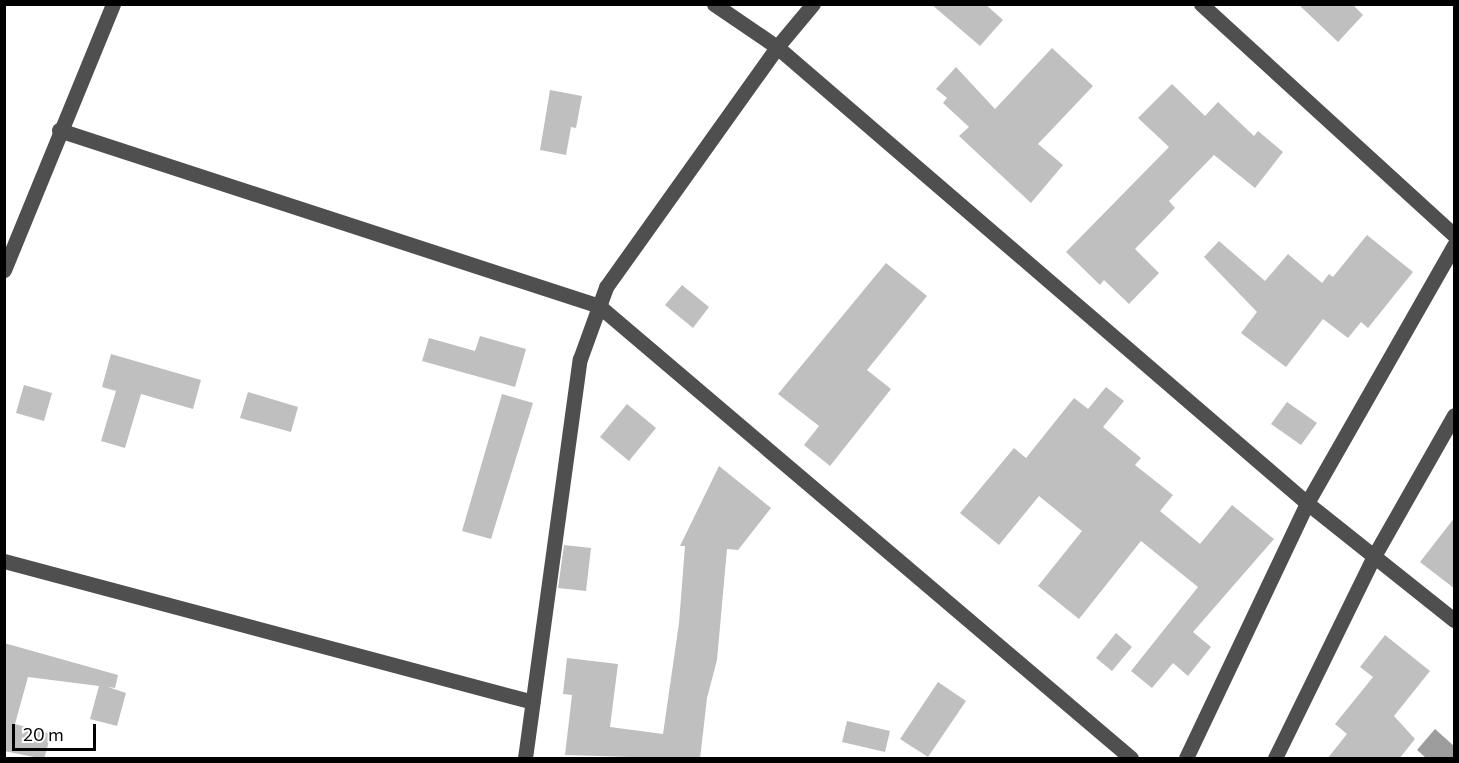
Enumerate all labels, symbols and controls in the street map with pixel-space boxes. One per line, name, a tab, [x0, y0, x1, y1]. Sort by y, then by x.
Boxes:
scale bar	[15, 712, 99, 750]
text: 20 m	[23, 723, 64, 745]

